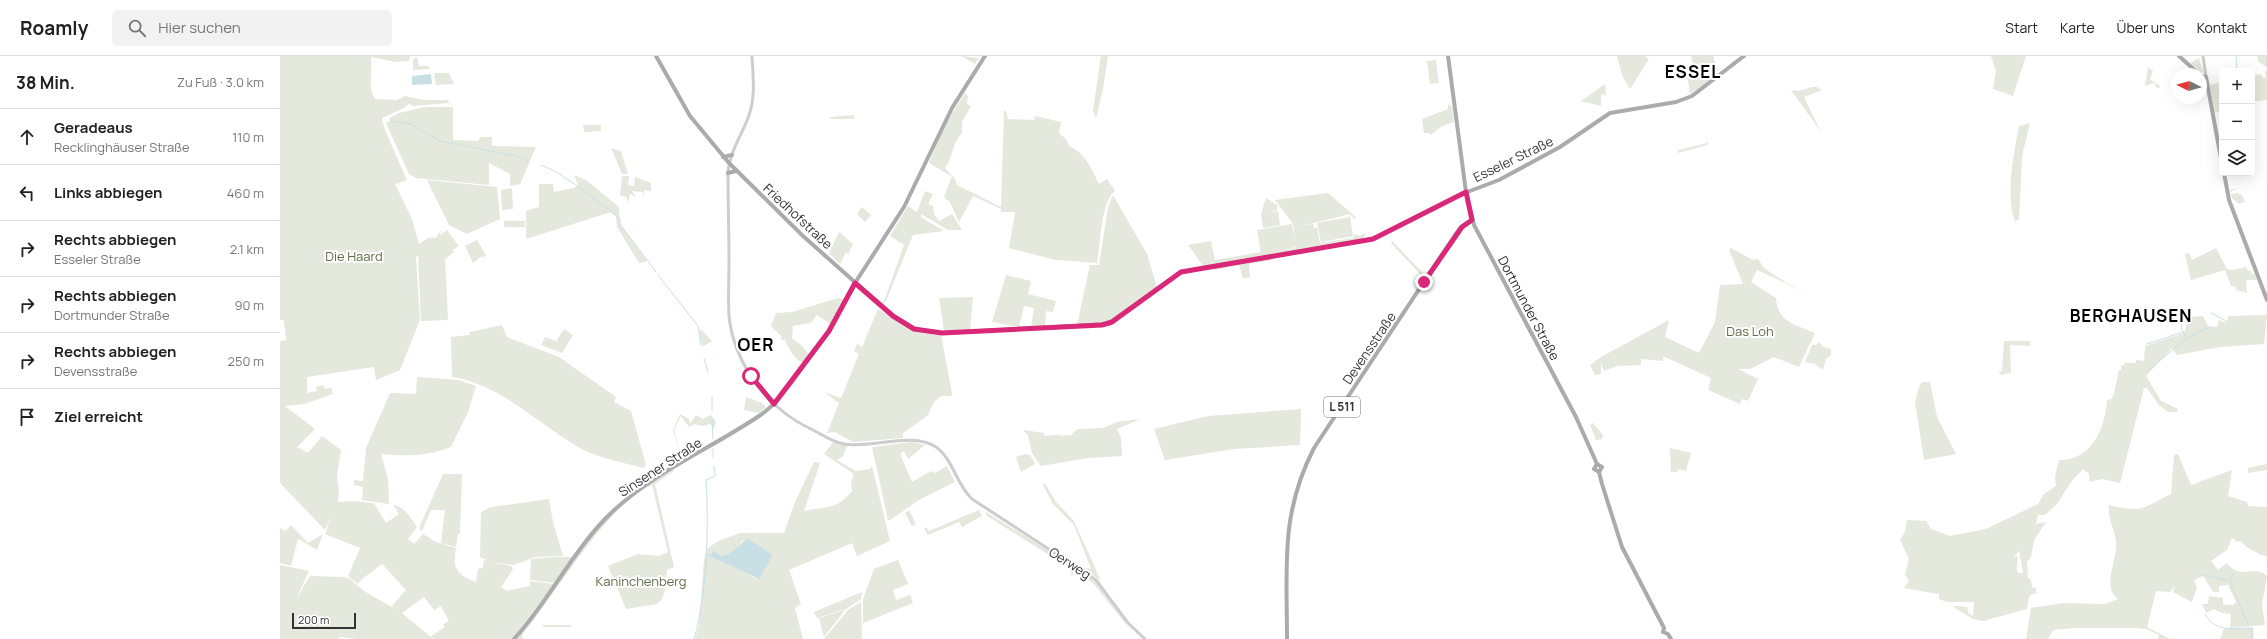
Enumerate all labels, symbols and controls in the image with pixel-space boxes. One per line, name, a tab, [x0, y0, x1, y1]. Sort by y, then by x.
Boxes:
search box	[112, 10, 392, 46]
text: Roamly	[20, 15, 88, 41]
icon: search	[126, 17, 148, 39]
text: Hier suchen	[158, 17, 241, 38]
text: Start	[2005, 18, 2038, 37]
text: Karte	[2060, 18, 2095, 37]
text: Über uns	[2117, 18, 2175, 37]
text: Kontakt	[2197, 18, 2247, 37]
district label: ESSEL	[1665, 60, 1721, 83]
north arrow	[2171, 68, 2207, 104]
map controls	[2219, 68, 2255, 176]
button: +	[2219, 68, 2255, 104]
text: 38 Min.	[16, 71, 75, 94]
text: Zu Fuß · 3.0 km	[177, 73, 264, 91]
button: −	[2219, 104, 2255, 140]
text: Geradeaus	[54, 117, 133, 138]
icon: ahead	[16, 126, 38, 148]
text: 110 m	[232, 128, 264, 146]
street label: Esseler Straße	[1470, 132, 1556, 186]
text: Recklinghäuser Straße	[54, 138, 190, 156]
button: layers	[2219, 140, 2255, 176]
street label: Friedhofstraße	[759, 179, 837, 253]
icon: left	[16, 182, 38, 204]
text: Links abbiegen	[54, 182, 162, 203]
text: 460 m	[227, 184, 264, 202]
text: Rechts abbiegen	[54, 229, 176, 250]
icon: right	[16, 238, 38, 260]
text: 2.1 km	[230, 240, 264, 258]
park label: Die Haard	[325, 247, 383, 265]
text: Esseler Straße	[54, 250, 141, 268]
street label: Dortmunder Straße	[1494, 253, 1564, 364]
route end	[1415, 273, 1433, 291]
text: Rechts abbiegen	[54, 285, 176, 306]
icon: right	[16, 294, 38, 316]
text: 90 m	[234, 296, 264, 314]
district label: BERGHAUSEN	[2070, 304, 2192, 327]
text: Dortmunder Straße	[54, 306, 170, 324]
street label: Devensstraße	[1338, 308, 1400, 388]
park label: Das Loh	[1726, 322, 1774, 340]
district label: OER	[738, 333, 774, 356]
text: Rechts abbiegen	[54, 341, 176, 362]
icon: right	[16, 350, 38, 372]
text: 250 m	[228, 352, 264, 370]
text: Devensstraße	[54, 362, 137, 380]
route start	[742, 367, 760, 385]
road number: L 511	[1324, 397, 1360, 417]
icon: arrive	[16, 406, 38, 428]
text: Ziel erreicht	[54, 406, 143, 427]
street label: Sinsener Straße	[615, 433, 705, 501]
street label: Oerweg	[1046, 543, 1094, 583]
park label: Kaninchenberg	[596, 572, 686, 590]
scale bar	[292, 611, 356, 630]
text: 200 m	[298, 612, 329, 627]

